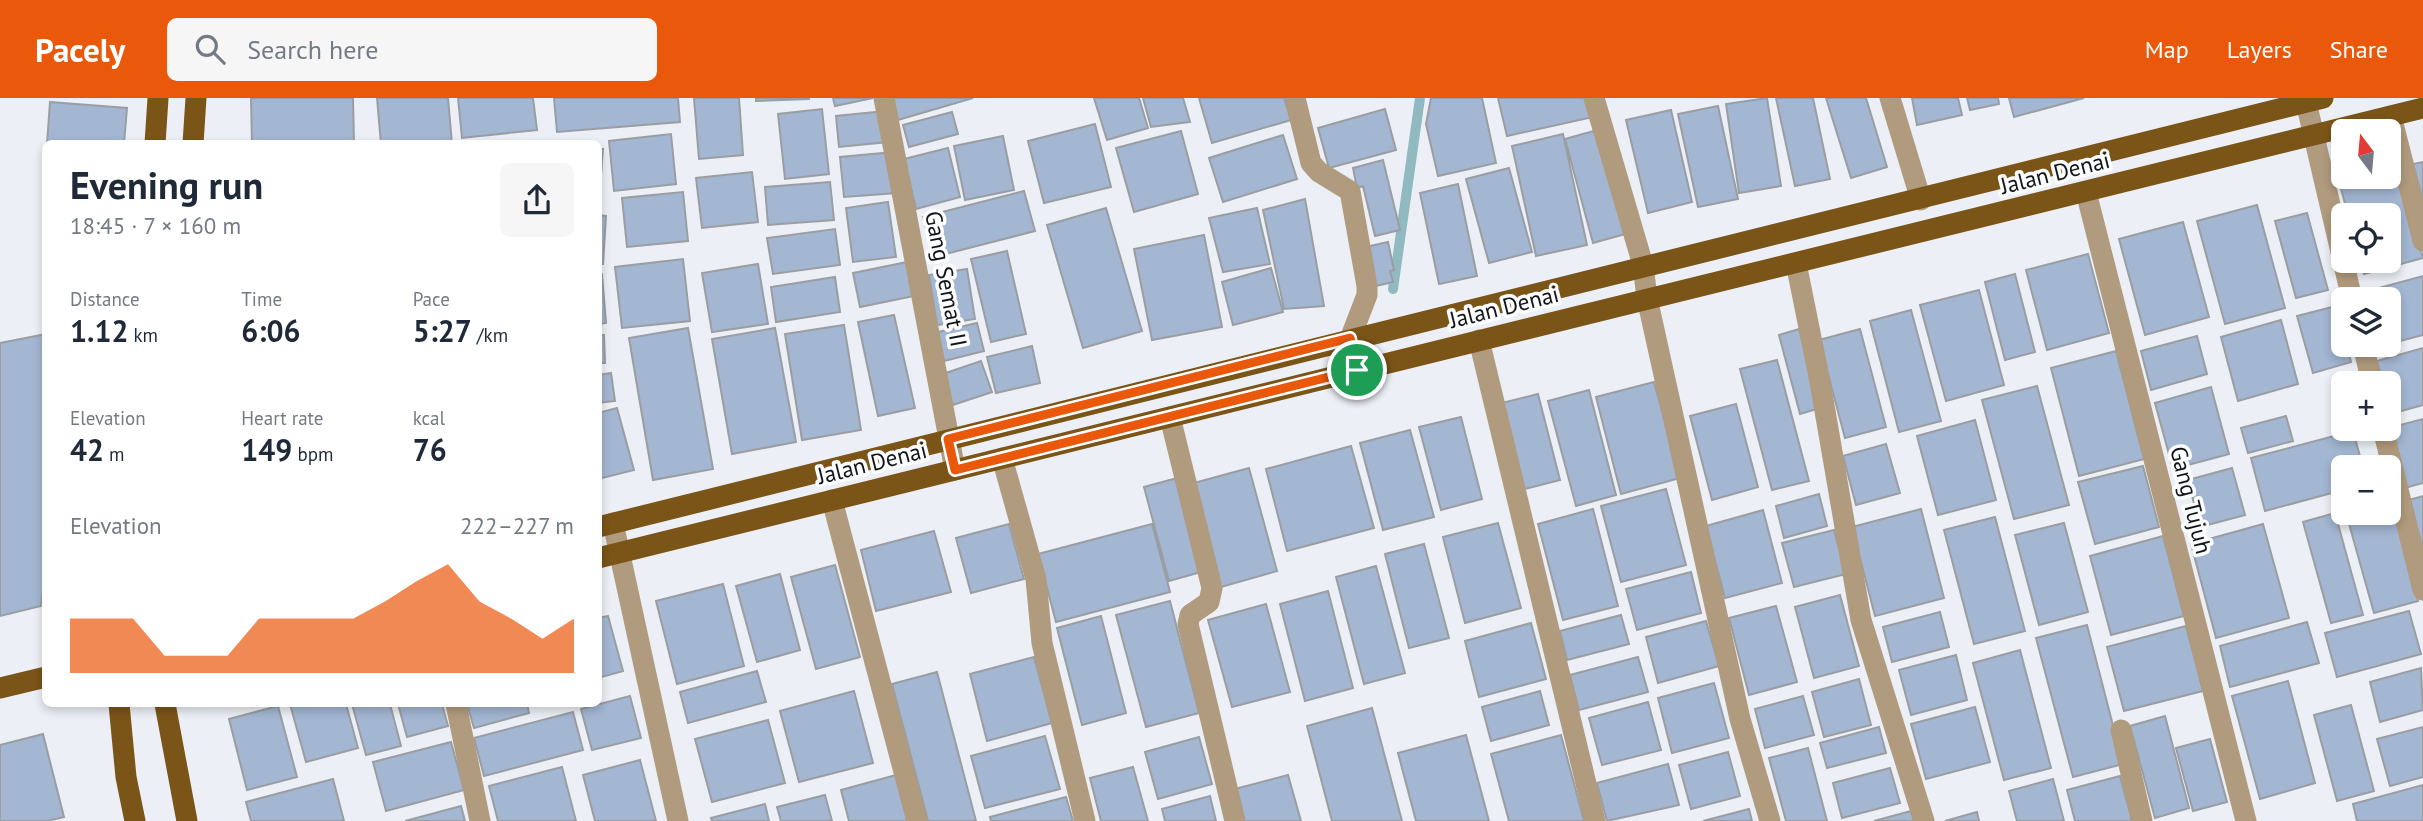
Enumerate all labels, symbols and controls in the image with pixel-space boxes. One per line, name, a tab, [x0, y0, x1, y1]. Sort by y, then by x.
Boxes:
search box	[167, 18, 657, 81]
text: Pacely	[35, 28, 125, 71]
icon: search	[191, 30, 229, 68]
text: Search here	[247, 33, 378, 66]
text: Map	[2145, 34, 2189, 65]
text: Layers	[2227, 34, 2292, 65]
text: Share	[2330, 34, 2388, 65]
north arrow	[2331, 119, 2401, 189]
map controls	[2331, 119, 2401, 525]
street label: Jalan Denai	[1996, 145, 2113, 200]
text: Evening run	[70, 160, 263, 209]
button: share	[500, 163, 574, 237]
button: locate	[2331, 203, 2401, 273]
street label: Gang Semat II	[919, 208, 974, 349]
text: 18:45 · 7 × 160 m	[70, 211, 241, 240]
street label: Jalan Denai	[1445, 279, 1562, 334]
text: Distance	[70, 287, 140, 311]
text: Time	[241, 287, 282, 311]
text: Pace	[413, 287, 450, 311]
button: layers	[2331, 287, 2401, 357]
text: 1.12	[70, 311, 128, 350]
text: 6:06	[241, 311, 300, 350]
text: 5:27	[413, 311, 472, 350]
text: km	[128, 323, 158, 347]
text: /km	[472, 323, 508, 347]
pin	[1327, 340, 1387, 400]
icon: arrive	[1338, 351, 1376, 389]
button: +	[2331, 371, 2401, 441]
text: Elevation	[70, 406, 146, 430]
text: Heart rate	[241, 406, 323, 430]
text: kcal	[413, 406, 445, 430]
text: 42	[70, 430, 104, 469]
text: 149	[241, 430, 292, 469]
text: 76	[413, 430, 447, 469]
street label: Jalan Denai	[813, 435, 930, 490]
text: m	[104, 442, 125, 466]
text: bpm	[292, 442, 333, 466]
street label: Gang Tujuh	[2164, 443, 2219, 557]
button: −	[2331, 455, 2401, 525]
text: Elevation	[70, 511, 162, 540]
text: 222–227 m	[460, 511, 574, 540]

